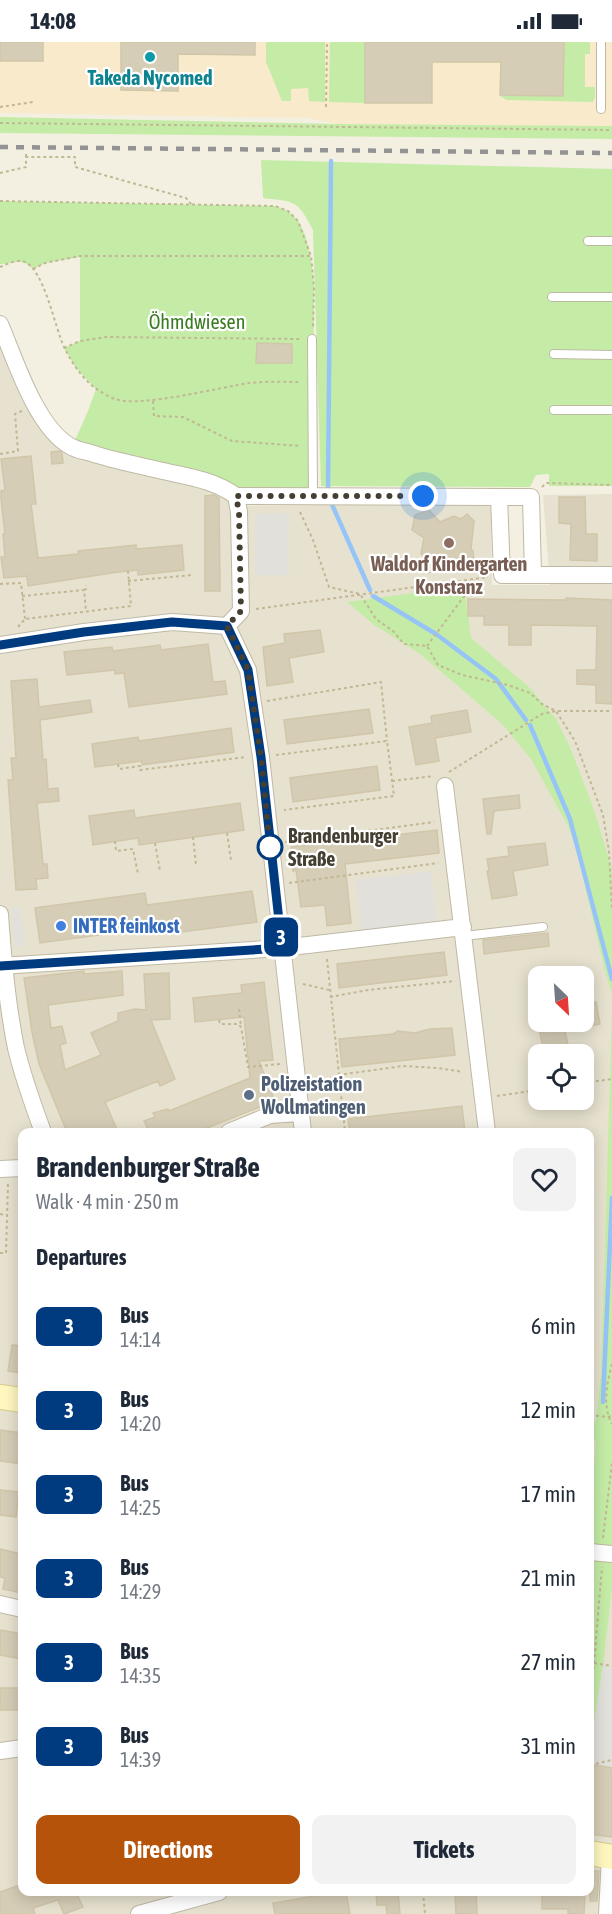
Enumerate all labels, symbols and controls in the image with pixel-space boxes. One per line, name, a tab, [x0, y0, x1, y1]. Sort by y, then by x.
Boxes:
text: 14:08	[30, 8, 76, 34]
marker: Takeda Nycomed	[143, 50, 157, 64]
place label: Takeda Nycomed	[87, 66, 213, 89]
park label: Öhmdwiesen	[149, 310, 245, 333]
your location	[408, 481, 438, 511]
marker: Waldorf Kindergarten Konstanz	[442, 536, 456, 550]
place label: Waldorf Kindergarten Konstanz	[370, 552, 527, 598]
place label: Brandenburger Straße	[288, 824, 399, 870]
marker: Brandenburger Straße	[257, 834, 283, 860]
place label: INTER feinkost	[73, 914, 180, 937]
line badge: 3	[262, 918, 300, 956]
marker: INTER feinkost	[54, 919, 68, 933]
text: 3	[276, 925, 286, 949]
north arrow	[528, 966, 594, 1032]
map controls	[528, 966, 594, 1110]
button: locate	[528, 1044, 594, 1110]
place label: Polizeistation Wollmatingen	[260, 1072, 366, 1118]
marker: Polizeistation Wollmatingen	[242, 1088, 256, 1102]
button: heart	[513, 1148, 576, 1211]
text: Brandenburger Straße	[36, 1151, 260, 1183]
text: Walk · 4 min · 250 m	[36, 1190, 179, 1213]
text: Departures	[36, 1244, 126, 1270]
text: Bus	[120, 1302, 149, 1328]
text: 6 min	[531, 1313, 576, 1339]
text: 3	[64, 1314, 74, 1338]
text: 14:14	[120, 1328, 161, 1351]
text: Bus	[120, 1386, 149, 1412]
text: 12 min	[521, 1397, 576, 1423]
text: 3	[64, 1398, 74, 1422]
text: 14:20	[120, 1412, 161, 1435]
text: Bus	[120, 1470, 149, 1496]
text: 17 min	[521, 1481, 576, 1507]
text: 3	[64, 1482, 74, 1506]
text: 14:25	[120, 1496, 161, 1519]
text: Bus	[120, 1554, 149, 1580]
text: 21 min	[521, 1565, 576, 1591]
text: 3	[64, 1566, 74, 1590]
text: 14:29	[120, 1580, 161, 1603]
text: Bus	[120, 1638, 149, 1664]
text: 27 min	[521, 1649, 576, 1675]
text: 3	[64, 1650, 74, 1674]
text: 14:35	[120, 1664, 161, 1687]
text: Bus	[120, 1722, 149, 1748]
text: 31 min	[521, 1733, 576, 1759]
text: 3	[64, 1734, 74, 1758]
text: 14:39	[120, 1748, 161, 1771]
button: Directions	[36, 1815, 300, 1884]
button: Tickets	[312, 1815, 576, 1884]

